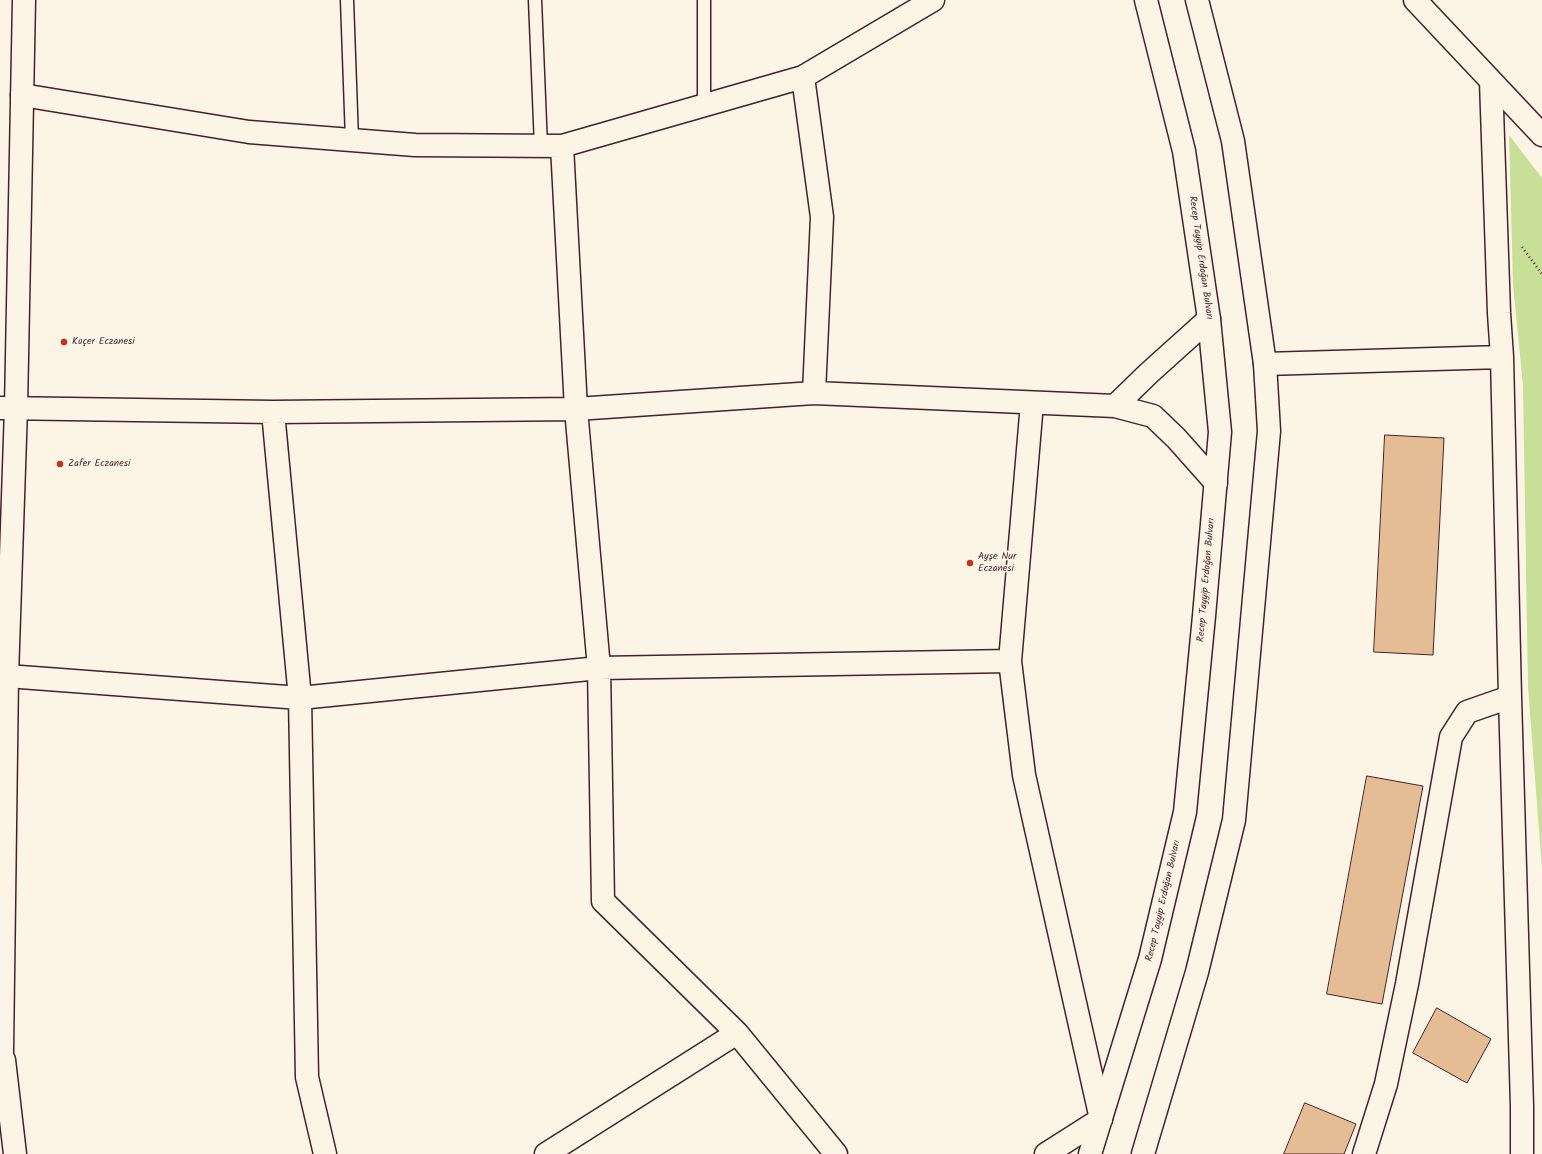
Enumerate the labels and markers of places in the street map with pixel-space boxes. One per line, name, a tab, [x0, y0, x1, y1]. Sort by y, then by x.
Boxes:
place label: Koçer Eczanesi	[72, 336, 135, 348]
marker: Koçer Eczanesi	[59, 337, 69, 347]
place label: Zafer Eczanesi	[68, 458, 130, 470]
marker: Zafer Eczanesi	[55, 459, 65, 469]
place label: Ayşe Nur Eczanesi	[978, 551, 1016, 574]
marker: Ayşe Nur Eczanesi	[965, 558, 975, 568]

